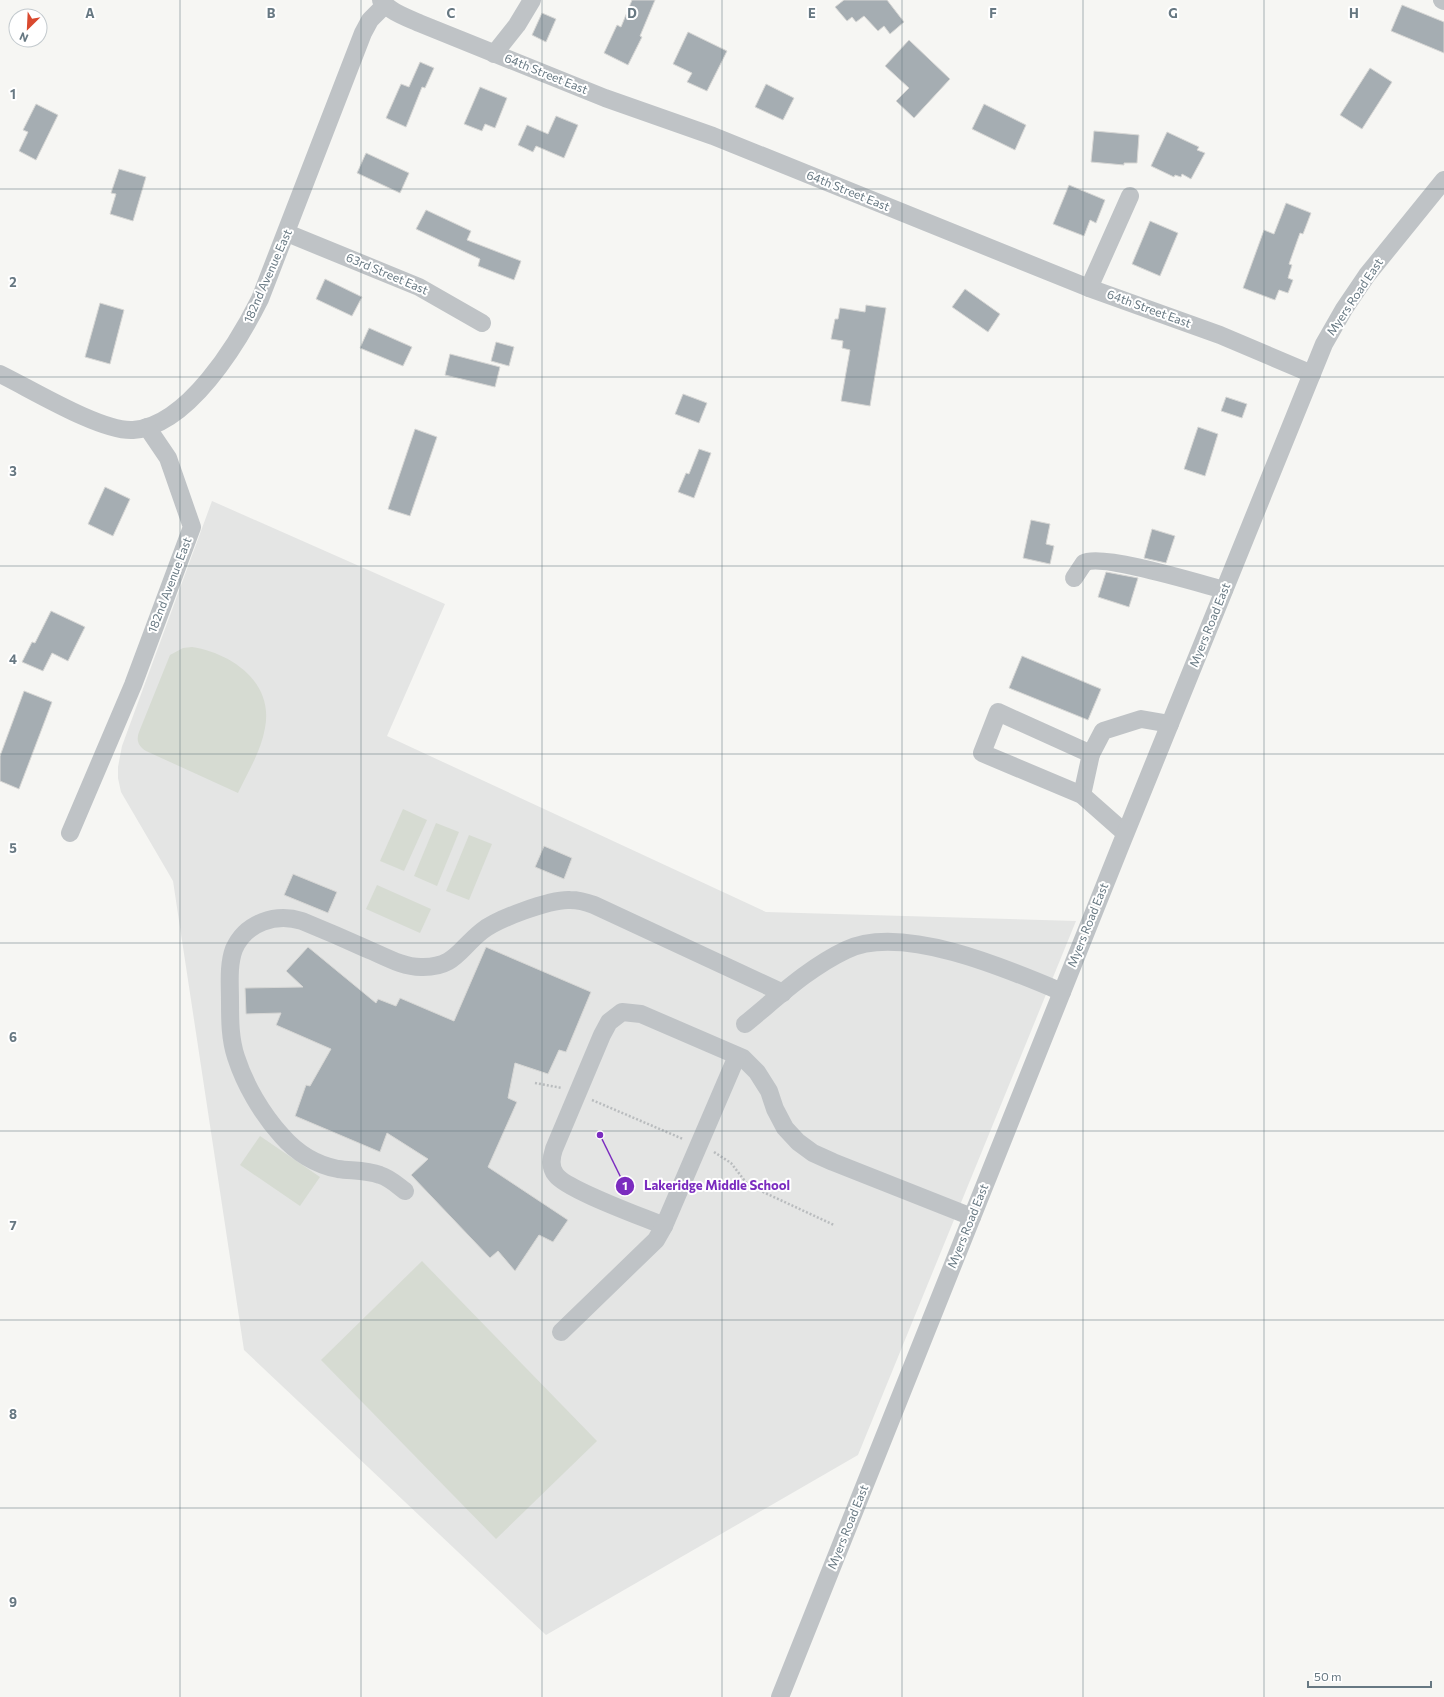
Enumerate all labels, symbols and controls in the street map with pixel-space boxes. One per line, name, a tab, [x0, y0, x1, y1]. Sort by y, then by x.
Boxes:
text: A	[85, 5, 95, 21]
text: B	[267, 5, 276, 21]
text: C	[447, 5, 456, 21]
text: D	[627, 5, 637, 21]
text: E	[808, 5, 816, 21]
text: F	[989, 5, 997, 21]
text: G	[1168, 5, 1178, 21]
text: H	[1349, 5, 1359, 21]
north arrow	[8, 8, 48, 48]
text: N	[17, 30, 30, 45]
street label: 64th Street East	[503, 50, 590, 96]
text: 1	[10, 86, 16, 102]
street label: 64th Street East	[805, 167, 892, 213]
street label: 182nd Avenue East	[240, 226, 294, 325]
street label: 63rd Street East	[344, 249, 431, 297]
street label: Myers Road East	[1323, 255, 1385, 338]
text: 2	[9, 274, 17, 290]
street label: 64th Street East	[1105, 286, 1193, 330]
text: 3	[9, 463, 17, 479]
street label: 182nd Avenue East	[144, 535, 194, 634]
street label: Myers Road East	[1186, 580, 1232, 669]
text: 4	[9, 651, 17, 667]
text: 5	[9, 840, 17, 856]
street label: Myers Road East	[1064, 880, 1110, 969]
text: 6	[9, 1029, 17, 1045]
callout: Lakeridge Middle School	[615, 1173, 798, 1198]
text: Lakeridge Middle School	[644, 1177, 790, 1193]
text: 1	[622, 1178, 628, 1192]
street label: Myers Road East	[944, 1181, 990, 1270]
text: 7	[9, 1217, 17, 1233]
text: 8	[9, 1406, 17, 1422]
street label: Myers Road East	[824, 1482, 870, 1571]
text: 9	[9, 1594, 17, 1610]
scale bar	[1308, 1663, 1431, 1689]
text: 50 m	[1314, 1669, 1342, 1683]

